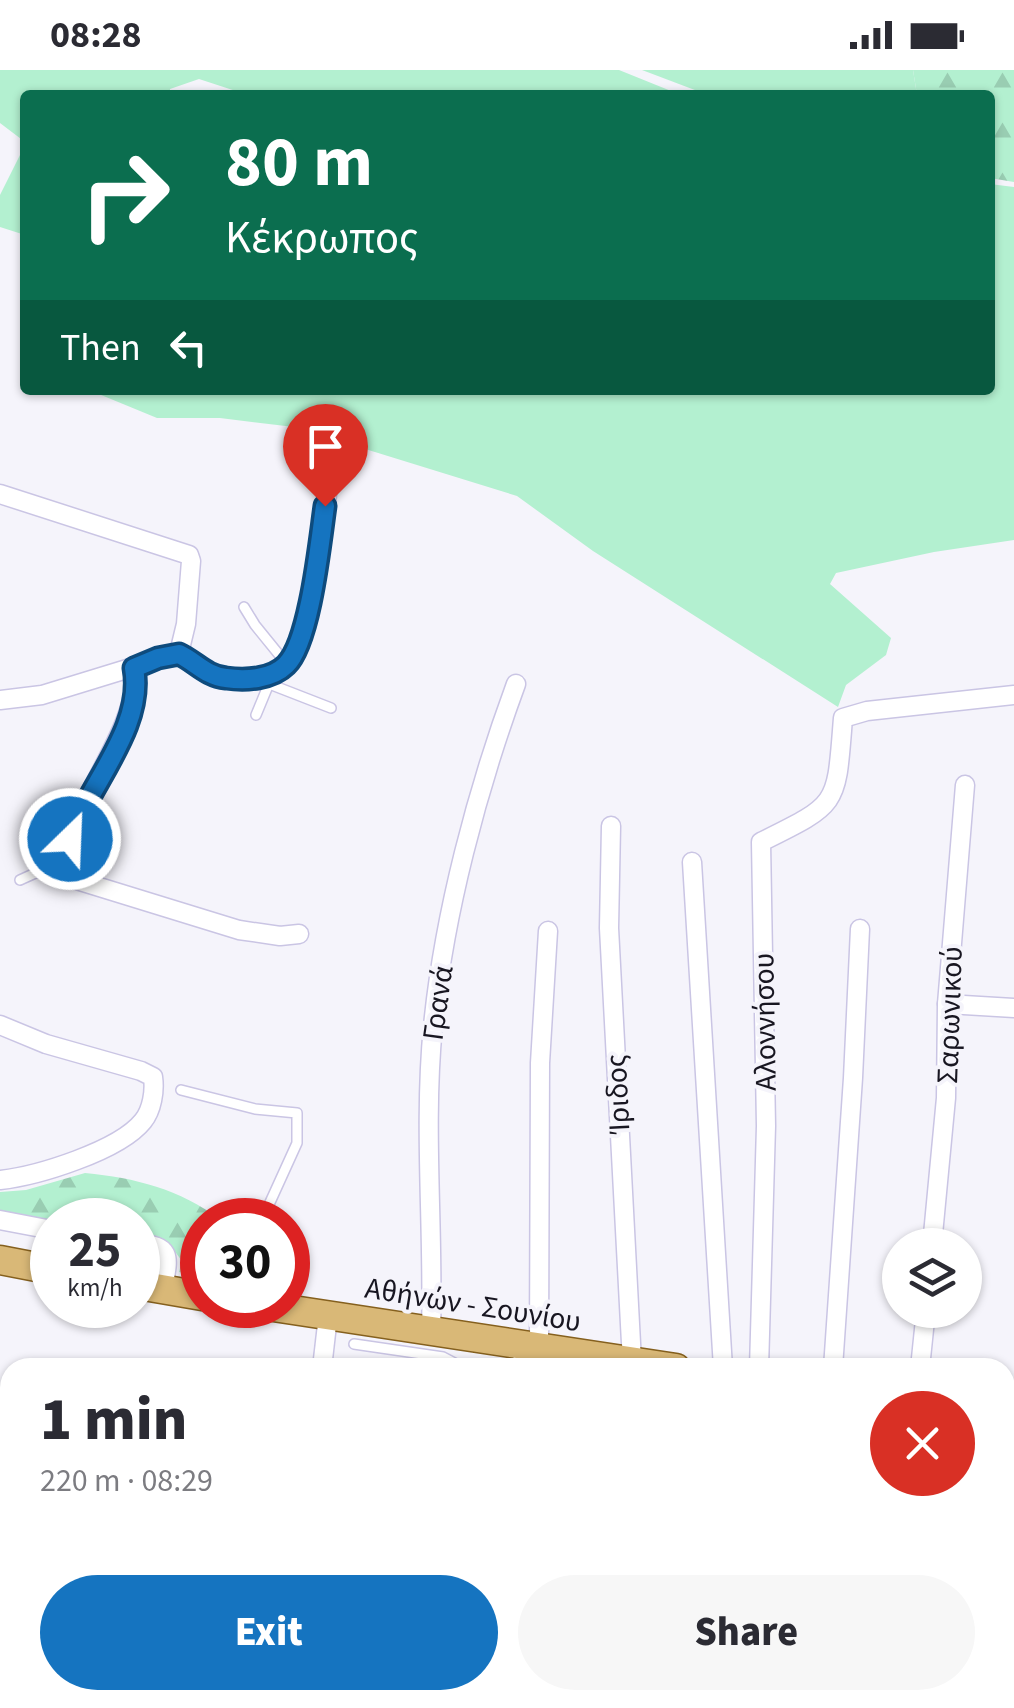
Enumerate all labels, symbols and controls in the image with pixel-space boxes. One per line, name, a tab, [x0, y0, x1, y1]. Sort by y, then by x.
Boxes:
text: 08:28	[50, 8, 142, 62]
text: 80 m	[225, 113, 373, 213]
icon: right	[60, 130, 190, 260]
text: Κέκρωπος	[225, 206, 419, 270]
icon: left	[161, 320, 216, 375]
text: Then	[60, 321, 141, 375]
pin	[283, 404, 368, 507]
icon: arrive	[298, 419, 353, 474]
position arrow	[18, 787, 122, 891]
street label: Σαρωνικού	[926, 946, 974, 1084]
street label: Αλοννήσου	[742, 953, 788, 1091]
street label: Γρανά	[411, 963, 465, 1043]
street label: Ίριδος	[594, 1053, 642, 1136]
speed limit sign: 30	[180, 1198, 310, 1328]
text: 25	[69, 1215, 121, 1286]
map controls	[882, 1228, 982, 1328]
button: layers	[882, 1228, 982, 1328]
street label: Αθήνών - Σουνίου	[362, 1267, 584, 1343]
text: km/h	[67, 1270, 123, 1306]
text: 1 min	[40, 1378, 187, 1463]
button: close	[870, 1391, 975, 1496]
text: 220 m · 08:29	[40, 1458, 213, 1504]
button: Exit	[40, 1575, 498, 1690]
button: Share	[518, 1575, 975, 1690]

